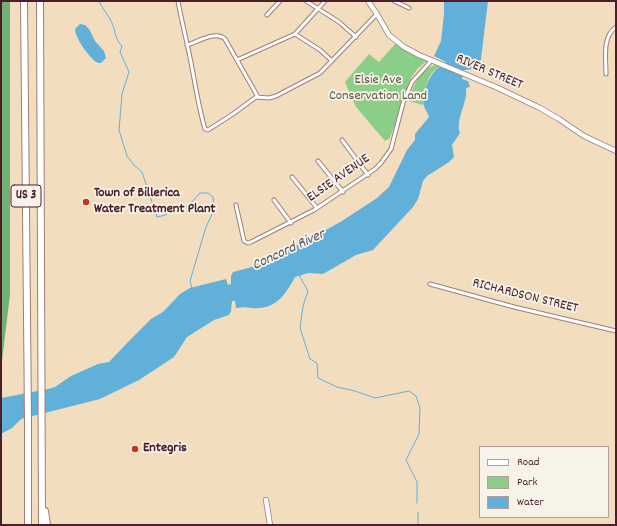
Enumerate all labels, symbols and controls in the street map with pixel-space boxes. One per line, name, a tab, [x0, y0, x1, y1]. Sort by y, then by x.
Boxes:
street label: RIVER STREET	[453, 51, 525, 95]
park label: Elsie Ave Conservation Land	[329, 73, 427, 106]
street label: ELSIE AVENUE	[304, 151, 374, 207]
road number: US 3	[11, 185, 41, 207]
place label: Town of Billerica Water Treatment Plant	[94, 186, 216, 218]
marker: Town of Billerica Water Treatment Plant	[81, 197, 91, 207]
water label: Concord River	[250, 226, 328, 276]
street label: RICHARDSON STREET	[470, 276, 580, 318]
place label: Entegris	[143, 441, 187, 457]
marker: Entegris	[130, 444, 140, 454]
legend	[479, 446, 609, 518]
text: Road	[517, 454, 539, 471]
text: Park	[517, 474, 537, 491]
text: Water	[517, 494, 544, 511]

